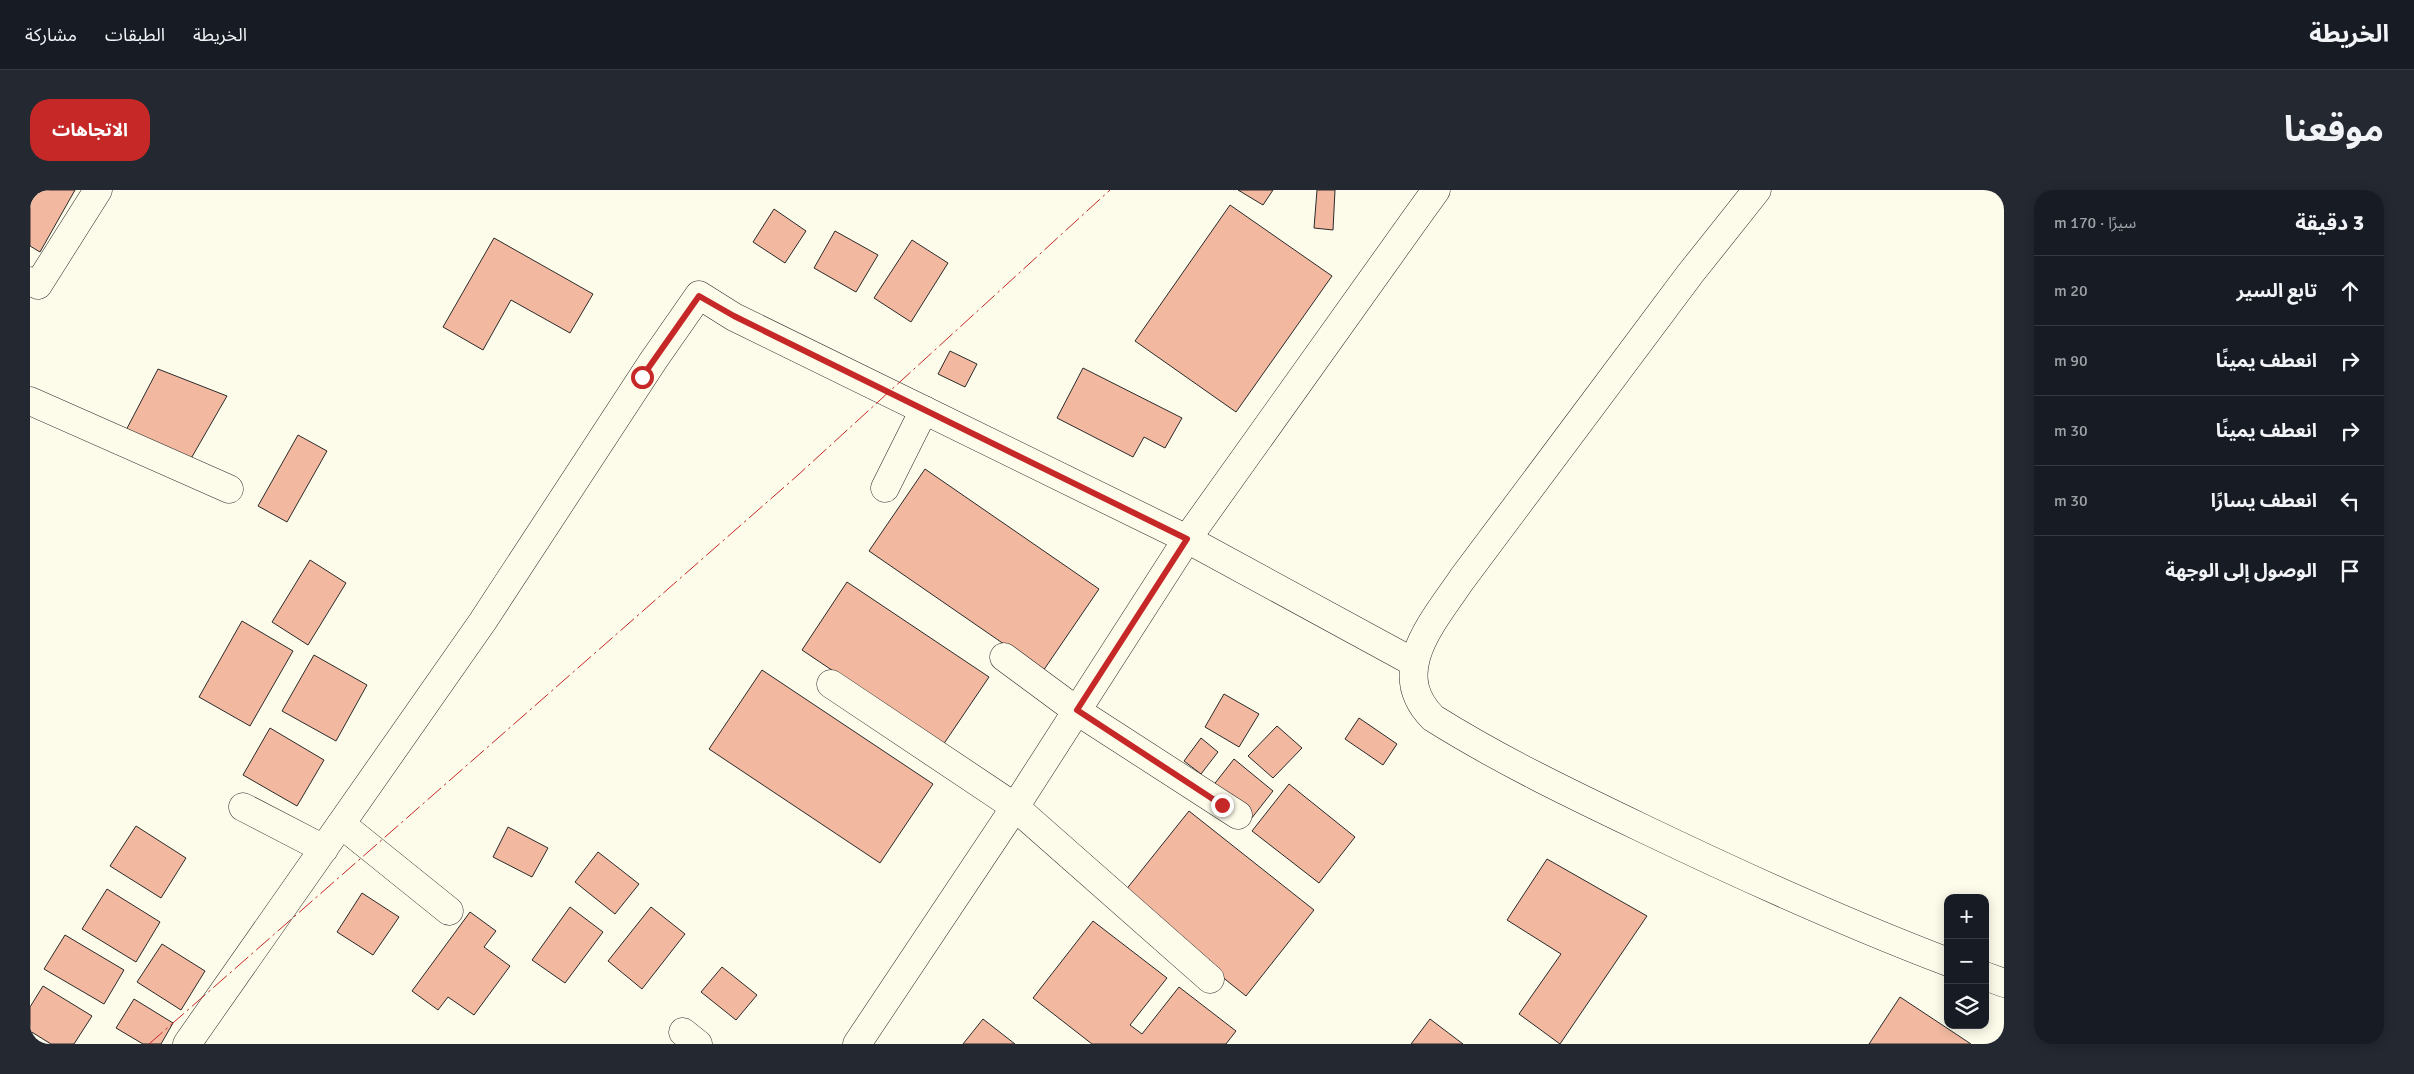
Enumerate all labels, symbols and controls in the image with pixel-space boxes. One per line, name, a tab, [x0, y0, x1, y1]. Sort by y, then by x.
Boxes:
text: الخريطة	[2309, 19, 2389, 49]
text: مشاركة	[25, 24, 77, 46]
text: الطبقات	[105, 24, 165, 46]
text: الخريطة	[193, 24, 247, 46]
button: الاتجاهات	[30, 99, 150, 161]
text: موقعنا	[2284, 108, 2384, 151]
text: 3 دقيقة	[2295, 210, 2364, 236]
text: سيرًا · 170 m	[2054, 213, 2136, 233]
icon: ahead	[2336, 277, 2364, 305]
text: تابع السير	[2237, 279, 2317, 303]
text: 20 m	[2054, 281, 2088, 301]
icon: right	[2336, 347, 2364, 375]
text: انعطف يمينًا	[2216, 349, 2317, 373]
text: 90 m	[2054, 351, 2088, 371]
route start	[631, 366, 654, 389]
icon: right	[2336, 417, 2364, 445]
text: انعطف يمينًا	[2216, 419, 2317, 443]
text: 30 m	[2054, 421, 2088, 441]
icon: left	[2336, 487, 2364, 515]
text: انعطف يسارًا	[2211, 489, 2317, 513]
text: 30 m	[2054, 491, 2088, 511]
icon: arrive	[2336, 557, 2364, 585]
text: الوصول إلى الوجهة	[2165, 559, 2317, 583]
route end	[1211, 794, 1234, 817]
map controls	[1944, 894, 1989, 1029]
button: +	[1944, 894, 1989, 939]
button: −	[1944, 939, 1989, 984]
button: layers	[1944, 984, 1989, 1029]

